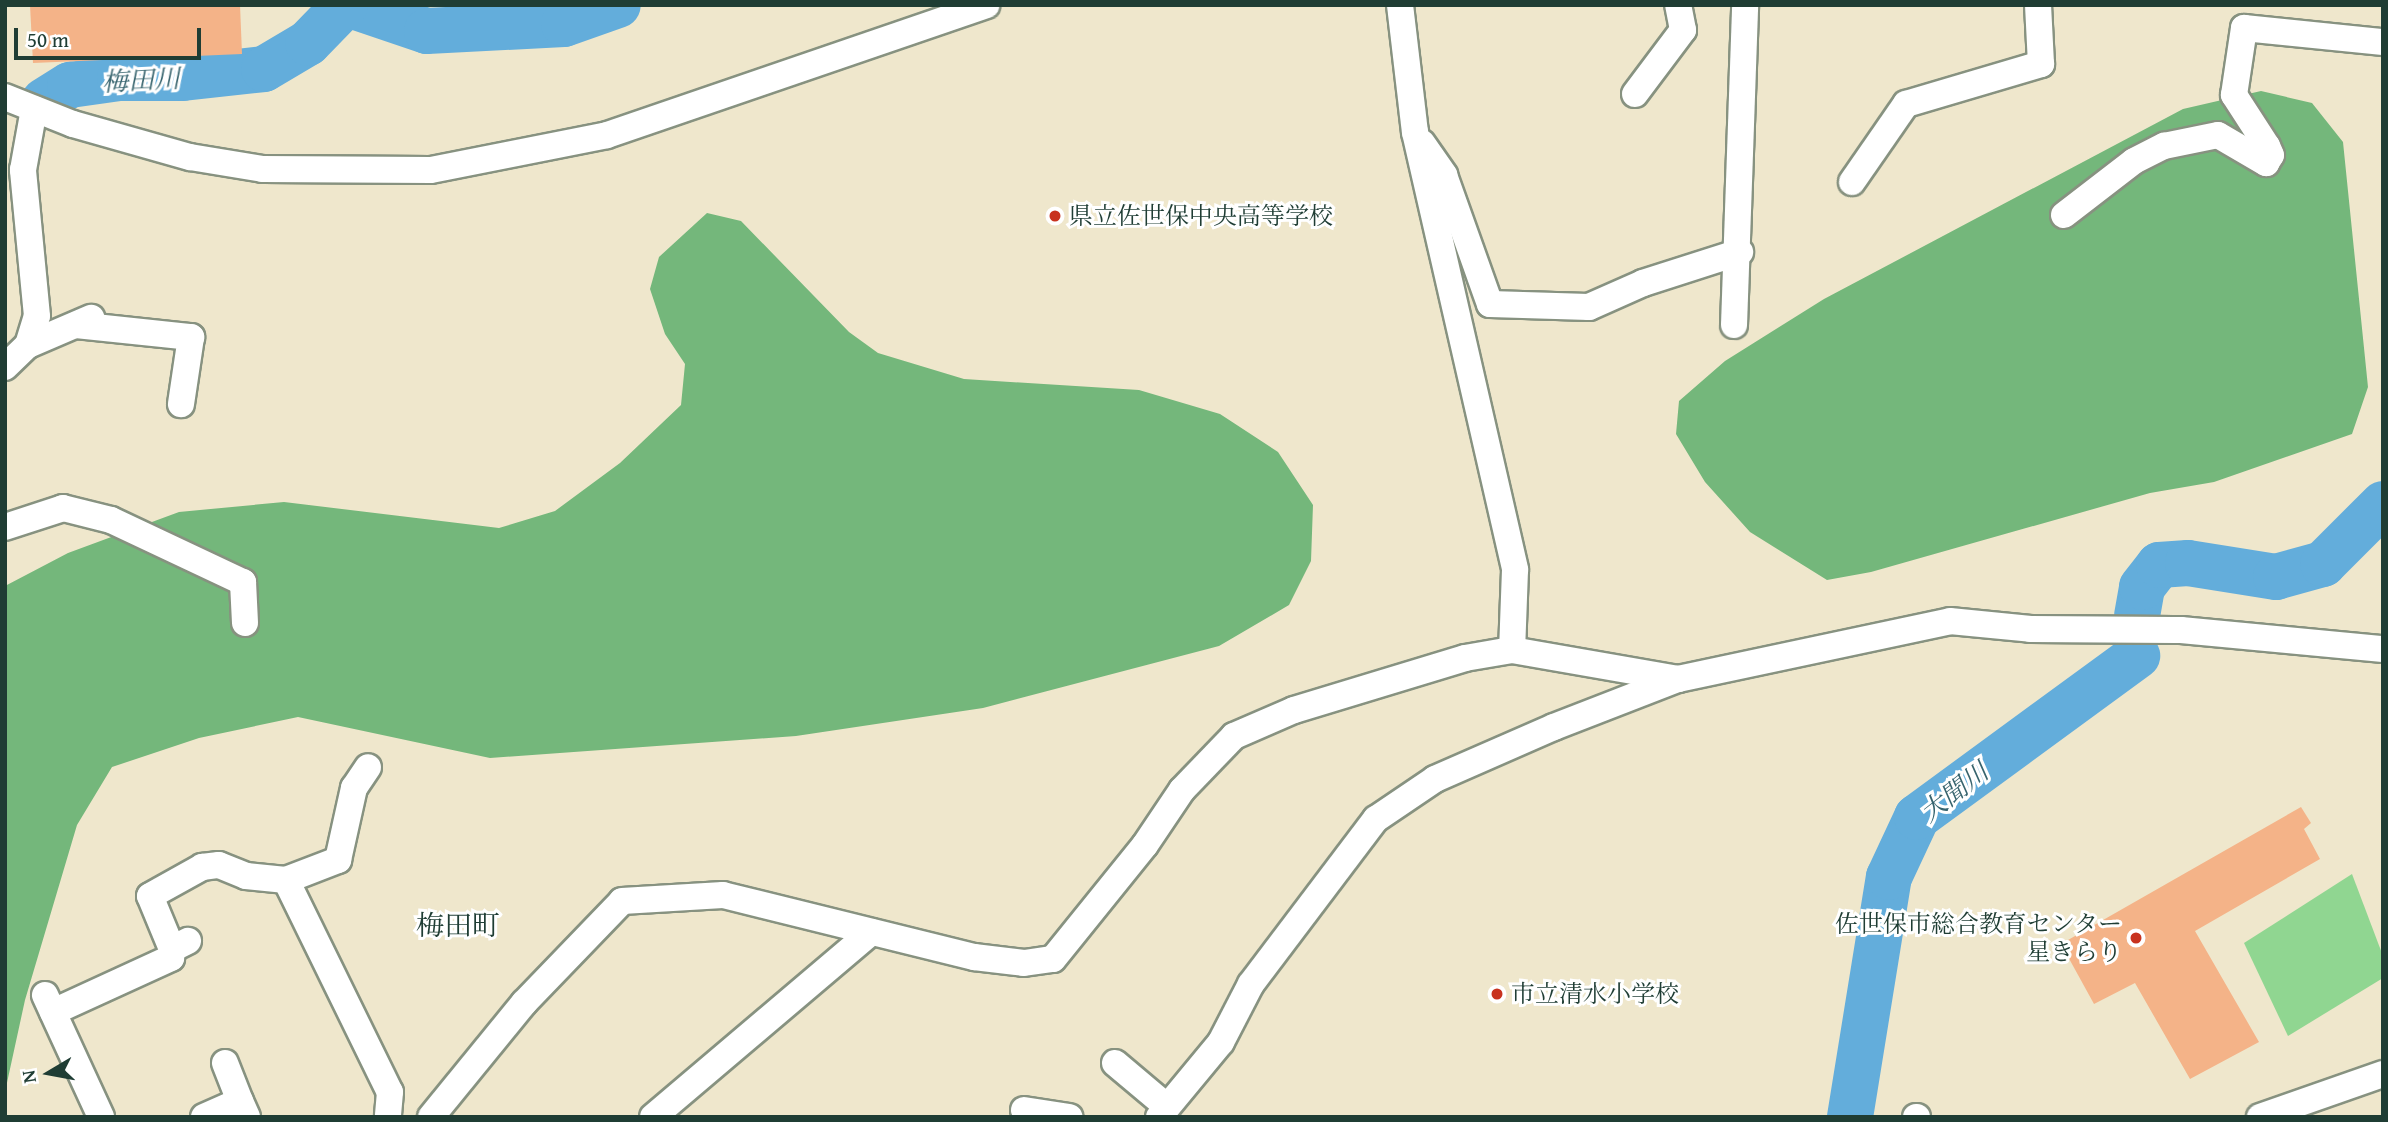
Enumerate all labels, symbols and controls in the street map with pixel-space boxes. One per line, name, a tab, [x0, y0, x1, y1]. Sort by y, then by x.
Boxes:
scale bar	[18, 14, 205, 58]
text: 50 m	[27, 24, 69, 55]
water label: 梅田川	[101, 62, 181, 98]
place label: 県立佐世保中央高等学校	[1069, 202, 1333, 230]
marker: 県立佐世保中央高等学校	[1047, 208, 1063, 224]
water label: 大聞川	[1914, 756, 1994, 828]
district label: 梅田町	[416, 908, 500, 942]
place label: 佐世保市総合教育センター 星きらり	[1834, 910, 2122, 966]
marker: 佐世保市総合教育センター 星きらり	[2128, 930, 2144, 946]
place label: 市立清水小学校	[1511, 980, 1679, 1008]
marker: 市立清水小学校	[1489, 986, 1505, 1002]
north arrow	[14, 1038, 84, 1108]
text: N	[13, 1068, 43, 1085]

